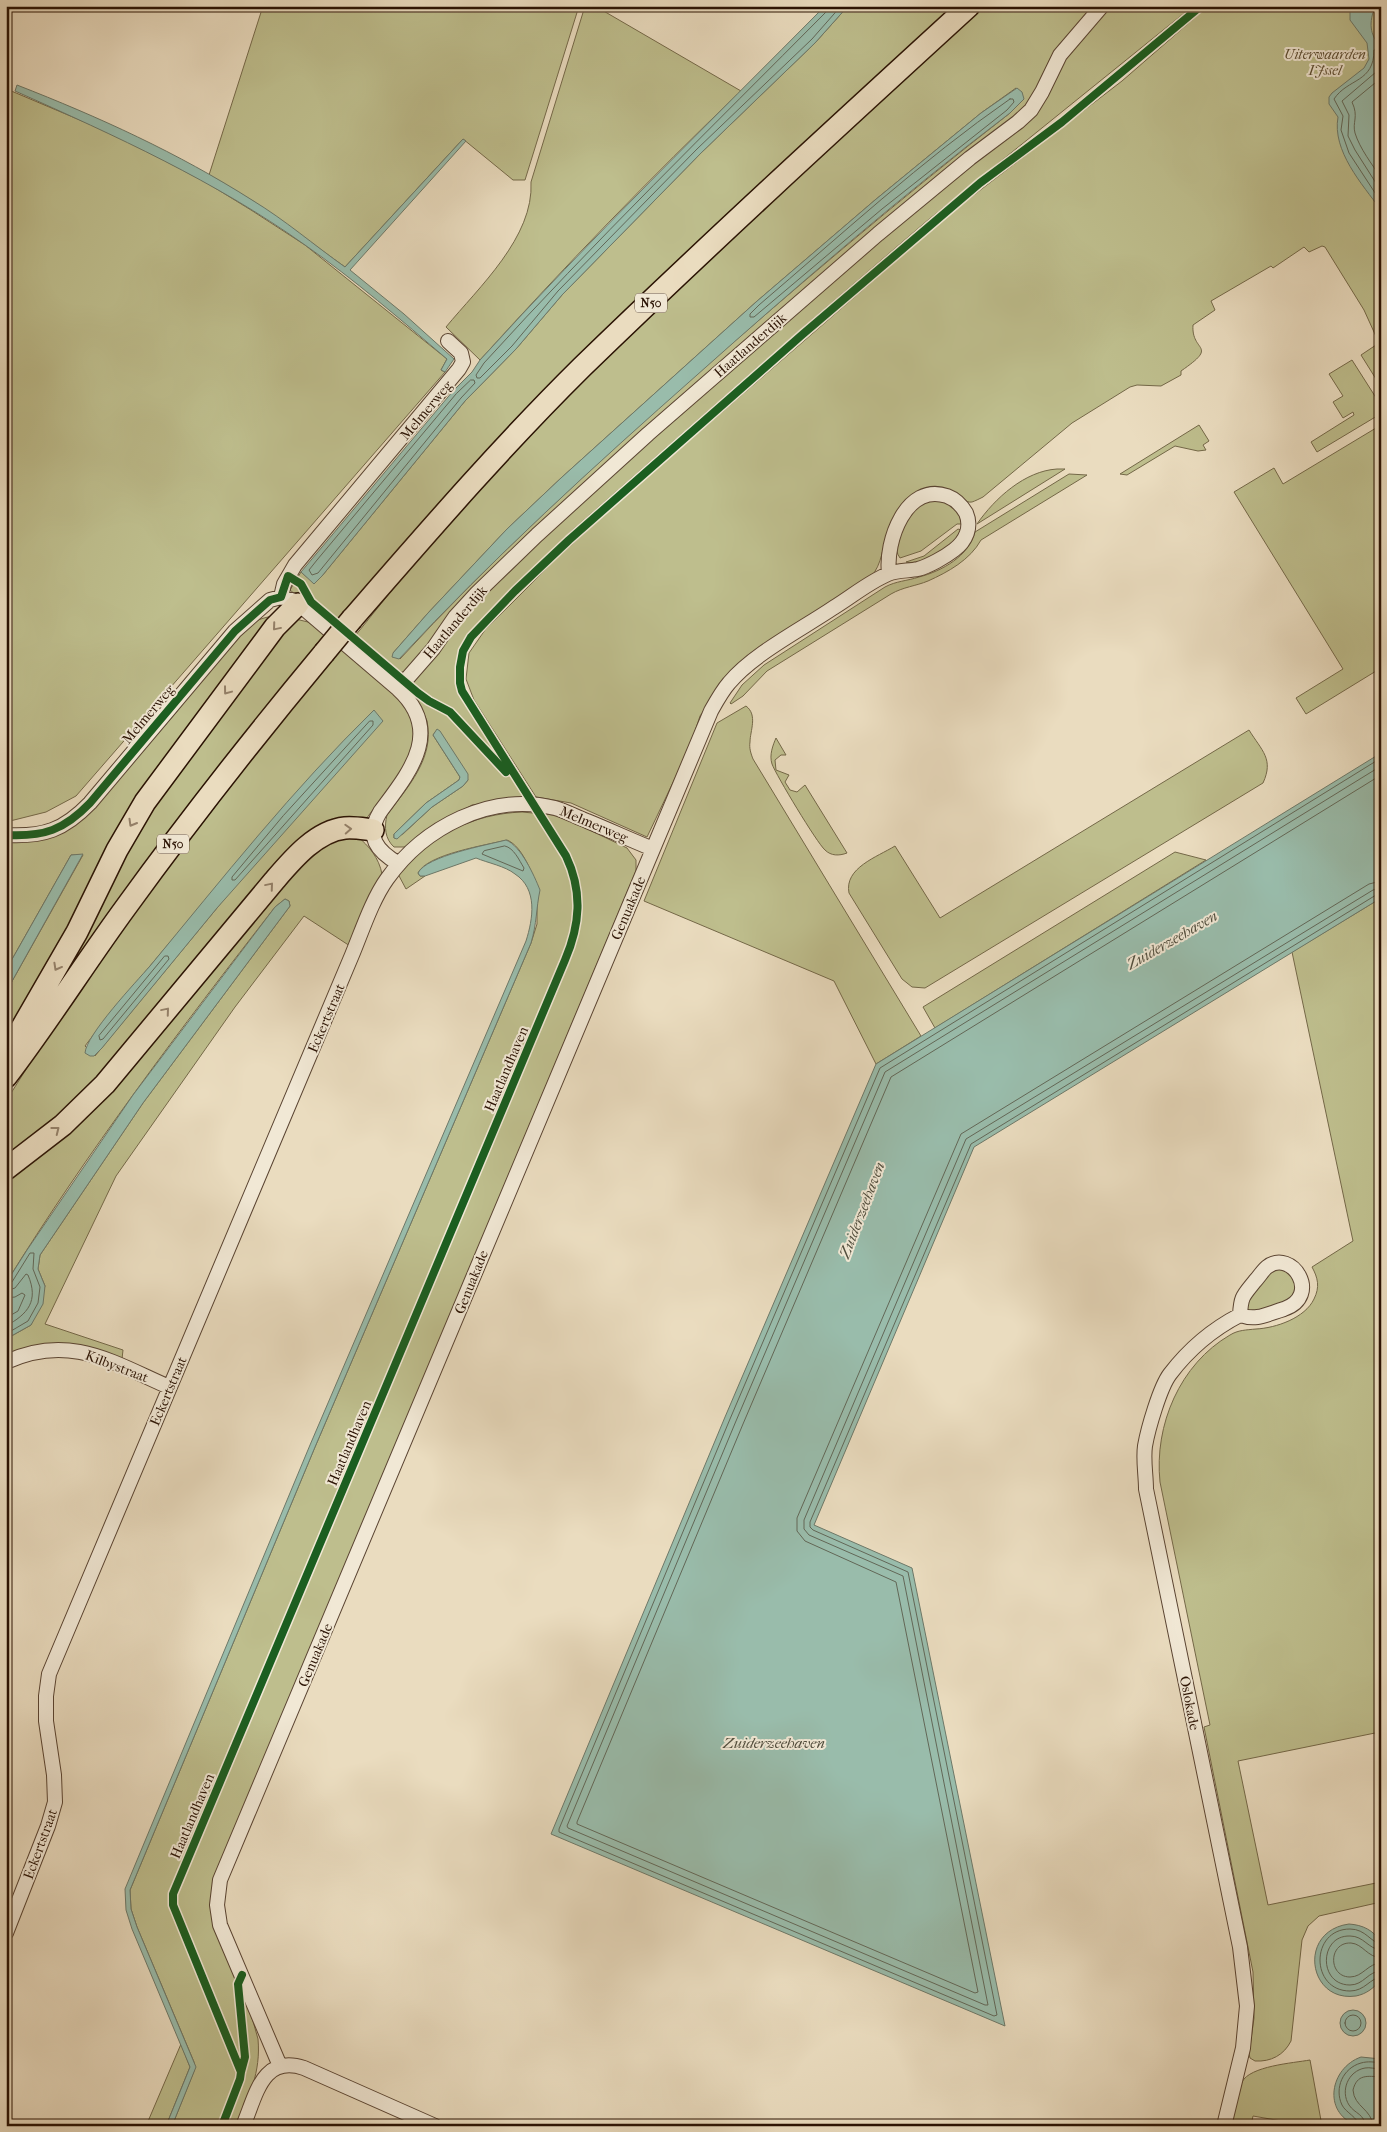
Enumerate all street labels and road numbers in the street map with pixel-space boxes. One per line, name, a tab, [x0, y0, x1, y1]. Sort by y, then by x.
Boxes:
road number: N50	[635, 294, 667, 312]
street label: Haatlanderdijk	[711, 309, 791, 381]
street label: Melmerweg	[397, 377, 457, 444]
street label: Haatlanderdijk	[420, 582, 491, 662]
street label: Melmerweg	[119, 681, 179, 748]
street label: Melmerweg	[557, 802, 631, 847]
road number: N50	[157, 834, 189, 854]
street label: Genuakade	[607, 874, 649, 943]
street label: Eckertstraat	[304, 981, 349, 1055]
street label: Haatlandhaven	[481, 1024, 532, 1114]
street label: Genuakade	[451, 1248, 492, 1317]
street label: Kilbystraat	[83, 1347, 151, 1386]
street label: Eckertstraat	[146, 1354, 191, 1428]
street label: Haatlandhaven	[324, 1398, 375, 1488]
street label: Genuakade	[294, 1621, 336, 1690]
street label: Oslokade	[1176, 1674, 1203, 1732]
street label: Haatlandhaven	[167, 1771, 218, 1861]
street label: Eckertstraat	[20, 1807, 61, 1882]

